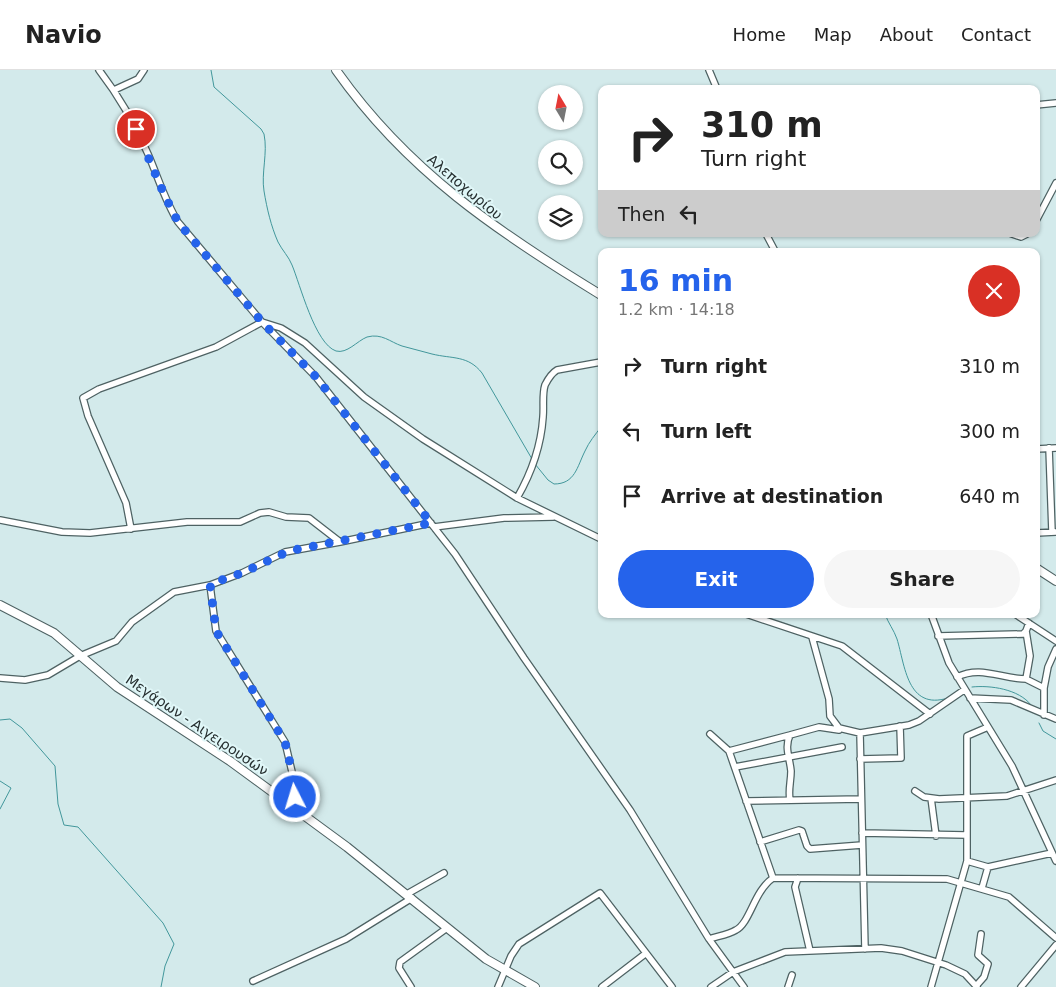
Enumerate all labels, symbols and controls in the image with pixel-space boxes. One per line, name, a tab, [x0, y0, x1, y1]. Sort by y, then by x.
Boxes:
text: Navio	[25, 21, 102, 49]
text: Home	[733, 24, 786, 45]
text: Map	[814, 24, 852, 45]
text: About	[880, 24, 933, 45]
text: Contact	[961, 24, 1031, 45]
north arrow	[538, 85, 582, 130]
map controls	[538, 85, 583, 240]
icon: right	[618, 105, 683, 170]
text: 310 m	[701, 105, 823, 145]
pin	[115, 108, 157, 150]
icon: arrive	[122, 115, 150, 143]
button: search	[538, 140, 583, 185]
text: Turn right	[701, 146, 806, 171]
street label: Αλεποχωρίου	[424, 151, 506, 223]
button: layers	[538, 195, 583, 240]
icon: left	[675, 200, 703, 228]
text: Then	[618, 203, 665, 225]
text: 16 min	[618, 263, 733, 298]
button: close	[968, 265, 1020, 317]
text: 1.2 km · 14:18	[618, 300, 735, 319]
icon: right	[618, 352, 646, 380]
text: Turn right	[661, 355, 767, 377]
text: 310 m	[959, 355, 1020, 377]
icon: left	[618, 417, 646, 445]
text: Turn left	[661, 420, 752, 442]
text: 300 m	[959, 420, 1020, 442]
icon: arrive	[618, 482, 646, 510]
text: Arrive at destination	[661, 485, 883, 507]
text: 640 m	[959, 485, 1020, 507]
button: Exit	[618, 550, 814, 608]
button: Share	[824, 550, 1020, 608]
street label: Μεγάρων - Αιγειρουσών	[123, 671, 271, 779]
position arrow	[268, 770, 320, 822]

